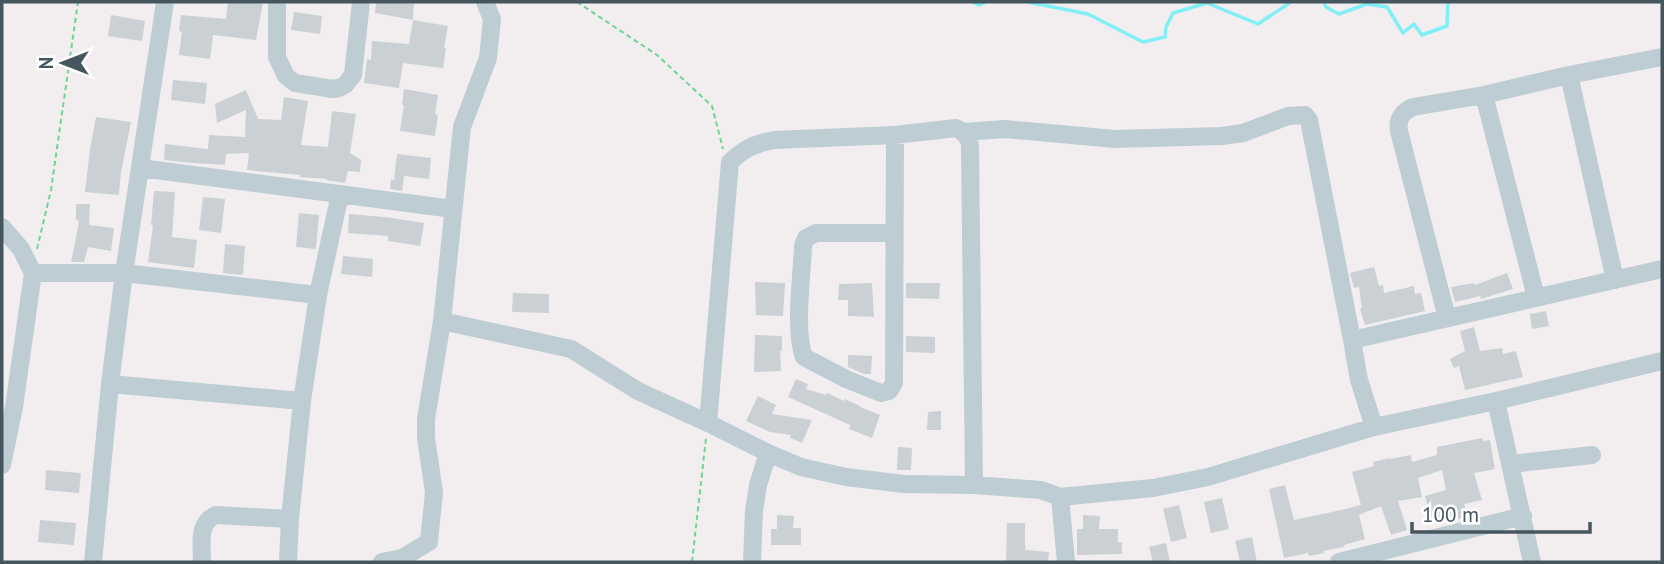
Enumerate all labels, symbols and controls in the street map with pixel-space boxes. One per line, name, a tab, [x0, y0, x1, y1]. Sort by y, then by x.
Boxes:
north arrow	[28, 28, 98, 98]
text: N	[34, 57, 58, 69]
scale bar	[1412, 490, 1590, 534]
text: 100 m	[1422, 501, 1479, 528]

